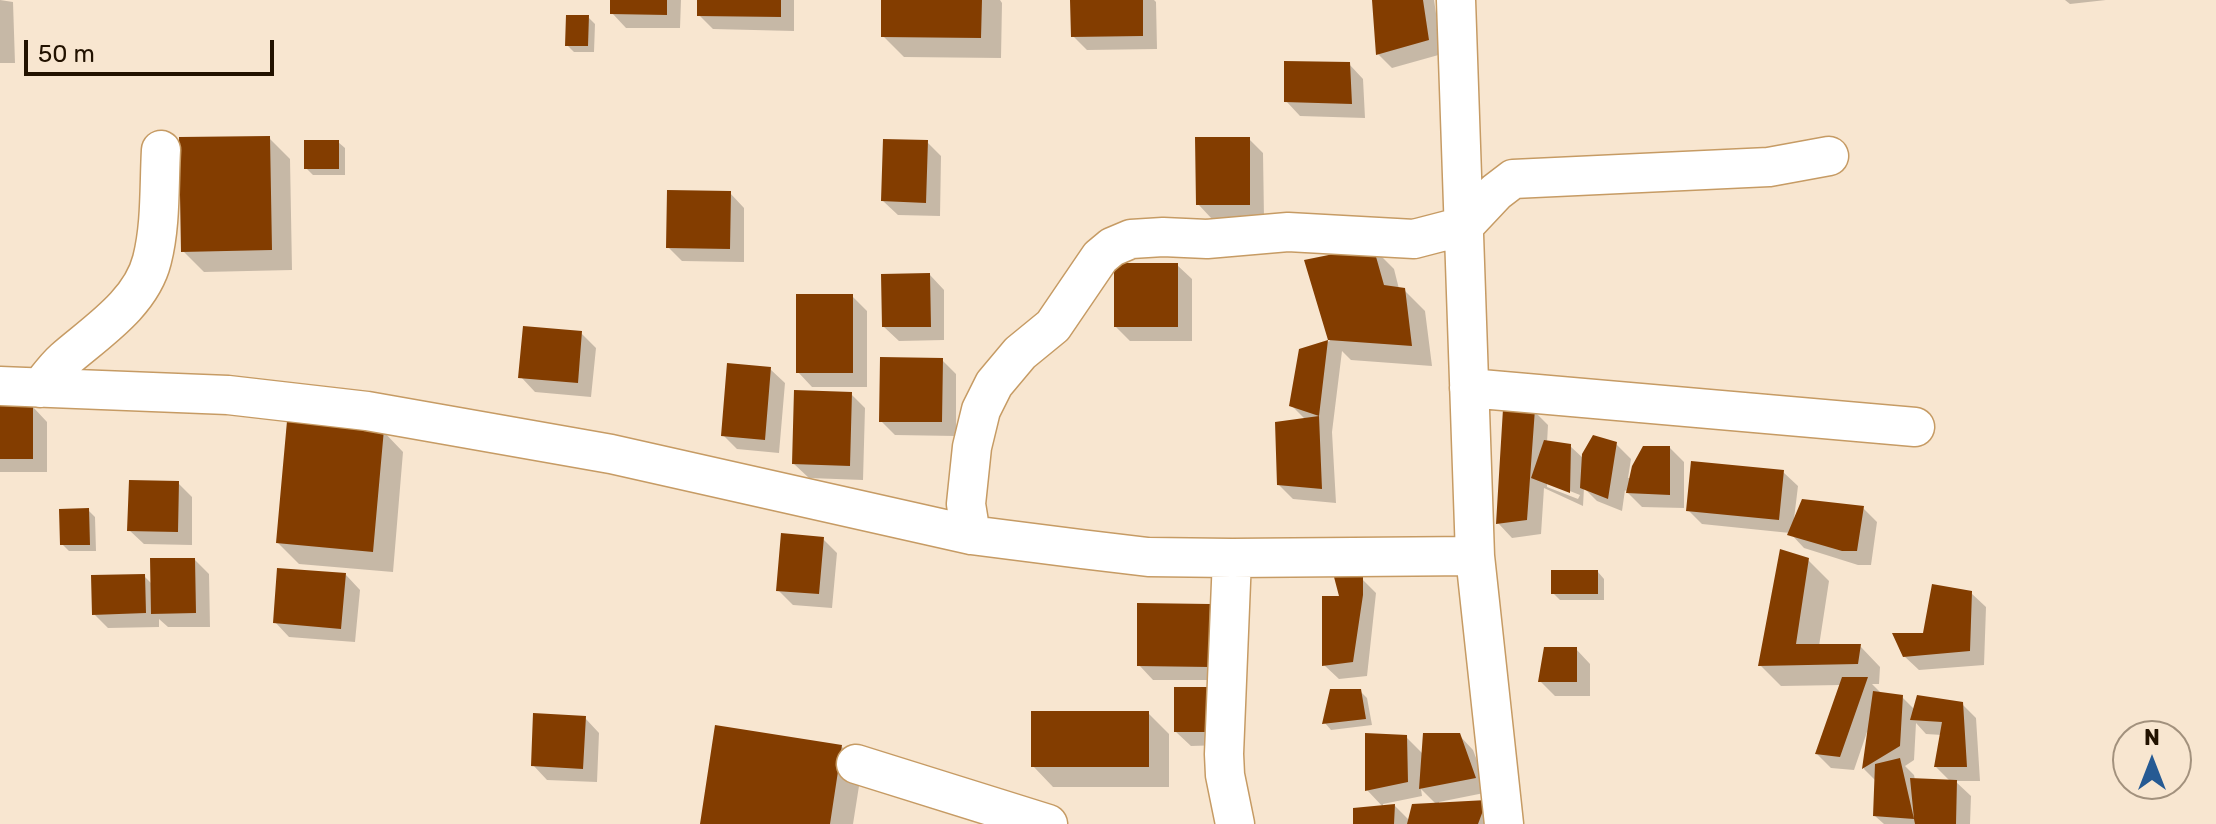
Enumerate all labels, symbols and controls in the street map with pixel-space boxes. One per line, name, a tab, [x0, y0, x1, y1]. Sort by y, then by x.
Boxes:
scale bar	[28, 24, 278, 74]
text: 50 m	[38, 40, 95, 68]
north arrow	[2112, 720, 2192, 800]
text: N	[2144, 724, 2160, 751]

